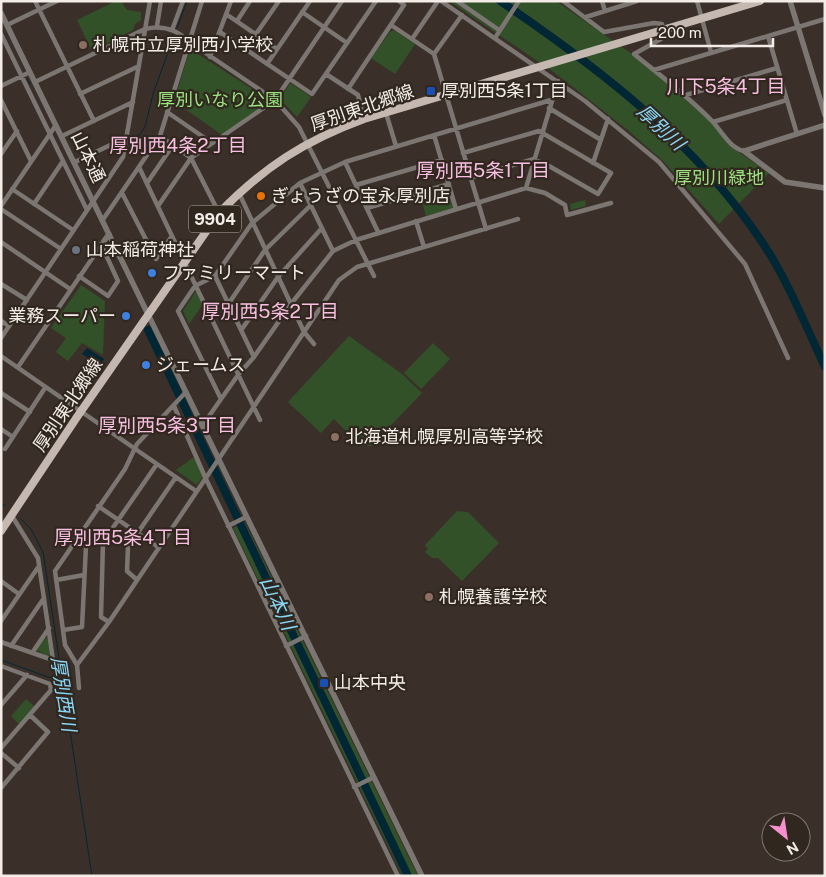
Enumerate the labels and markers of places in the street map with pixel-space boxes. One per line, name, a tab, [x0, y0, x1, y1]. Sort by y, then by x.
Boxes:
place label: 札幌市立厚別西小学校	[93, 34, 273, 55]
marker: 札幌市立厚別西小学校	[77, 39, 89, 51]
place label: 厚別西5条1丁目	[441, 80, 568, 101]
marker: 厚別西5条1丁目	[425, 85, 437, 97]
place label: ぎょうざの宝永厚別店	[271, 185, 450, 206]
marker: ぎょうざの宝永厚別店	[255, 190, 267, 202]
place label: 山本稲荷神社	[86, 239, 194, 260]
marker: 山本稲荷神社	[70, 244, 82, 256]
place label: ファミリーマート	[162, 262, 306, 283]
marker: ファミリーマート	[146, 267, 158, 279]
place label: 業務スーパー	[8, 305, 116, 326]
marker: 業務スーパー	[120, 310, 132, 322]
place label: ジェームス	[156, 354, 245, 375]
marker: ジェームス	[140, 359, 152, 371]
place label: 北海道札幌厚別高等学校	[345, 426, 543, 447]
marker: 北海道札幌厚別高等学校	[329, 431, 341, 443]
place label: 札幌養護学校	[439, 586, 547, 607]
marker: 札幌養護学校	[423, 591, 435, 603]
place label: 山本中央	[334, 672, 406, 693]
marker: 山本中央	[318, 677, 330, 689]

